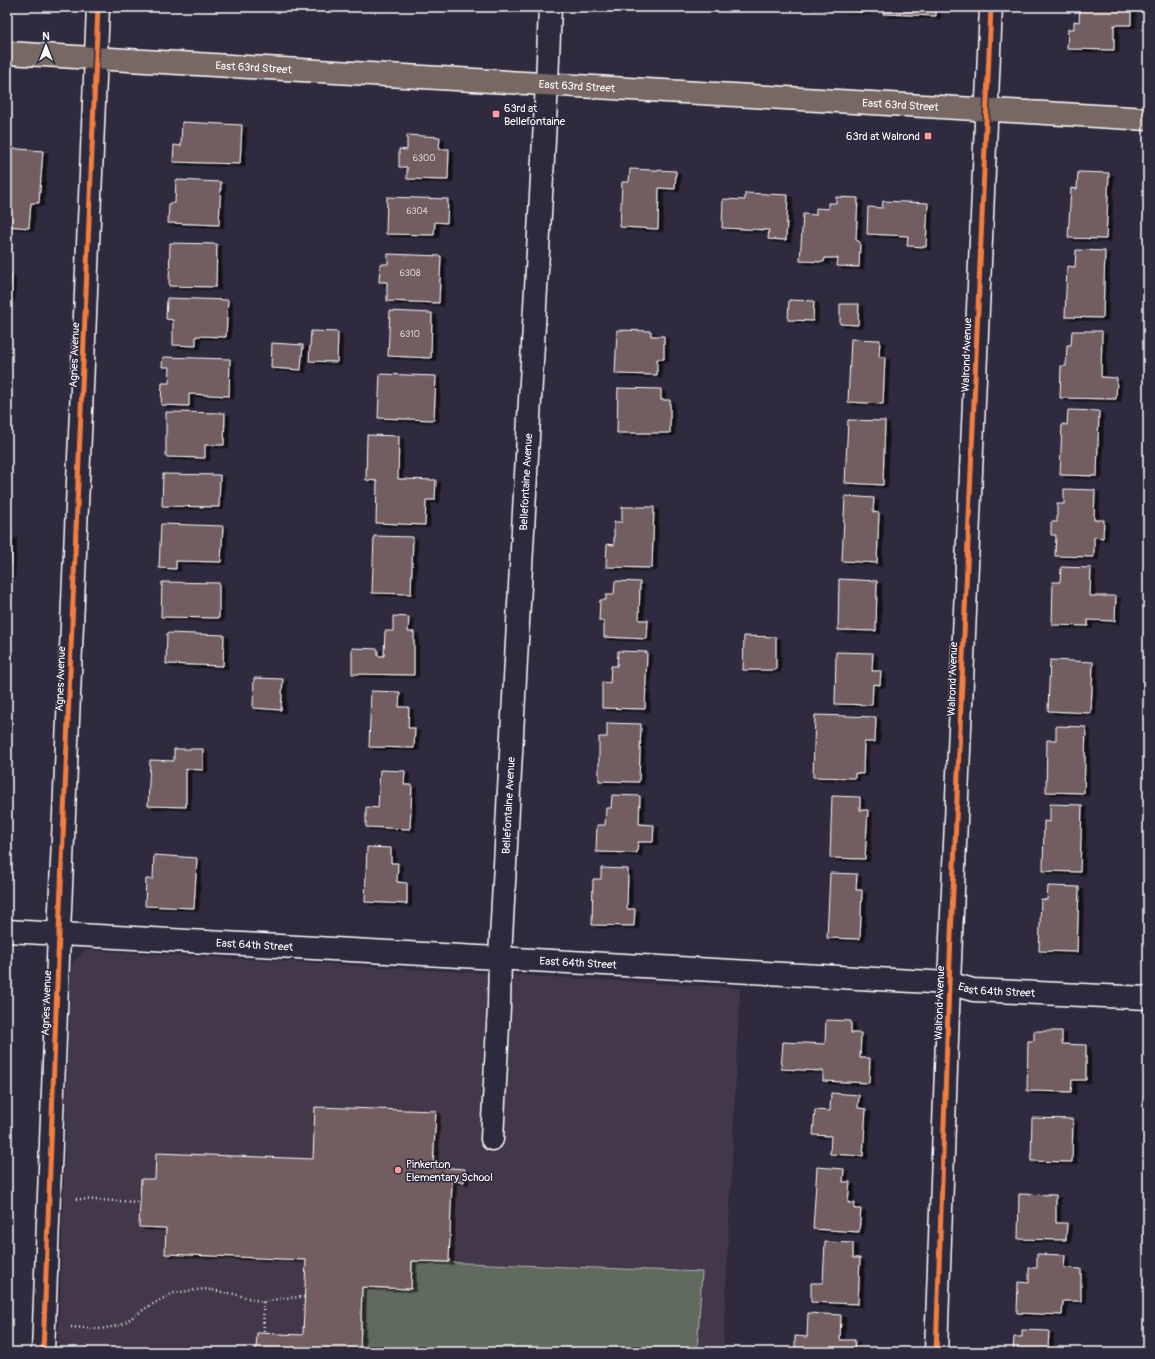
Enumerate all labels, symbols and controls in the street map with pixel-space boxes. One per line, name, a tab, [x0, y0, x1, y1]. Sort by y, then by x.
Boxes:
north arrow	[26, 26, 66, 66]
text: N	[42, 30, 50, 43]
street label: East 63rd Street	[215, 59, 293, 76]
street label: East 63rd Street	[538, 78, 616, 95]
street label: East 63rd Street	[862, 96, 940, 114]
place label: 63rd at Bellefontaine	[504, 102, 566, 128]
marker: 63rd at Bellefontaine	[491, 109, 501, 119]
place label: 63rd at Walrond	[846, 130, 920, 143]
marker: 63rd at Walrond	[923, 131, 933, 141]
house number: 6300	[413, 153, 435, 164]
house number: 6304	[406, 206, 429, 217]
house number: 6308	[400, 268, 421, 279]
street label: Walrond Avenue	[959, 317, 974, 392]
street label: Agnes Avenue	[67, 322, 82, 388]
house number: 6310	[400, 329, 420, 340]
street label: Bellefontaine Avenue	[517, 432, 535, 531]
street label: Walrond Avenue	[945, 641, 960, 716]
street label: Agnes Avenue	[53, 646, 68, 712]
street label: Bellefontaine Avenue	[500, 756, 518, 854]
street label: East 64th Street	[216, 937, 294, 954]
street label: East 64th Street	[539, 954, 618, 972]
street label: Walrond Avenue	[932, 965, 947, 1040]
street label: Agnes Avenue	[39, 970, 54, 1036]
street label: East 64th Street	[957, 980, 1036, 1000]
place label: Pinkerton Elementary School	[406, 1158, 493, 1184]
marker: Pinkerton Elementary School	[393, 1165, 403, 1175]

